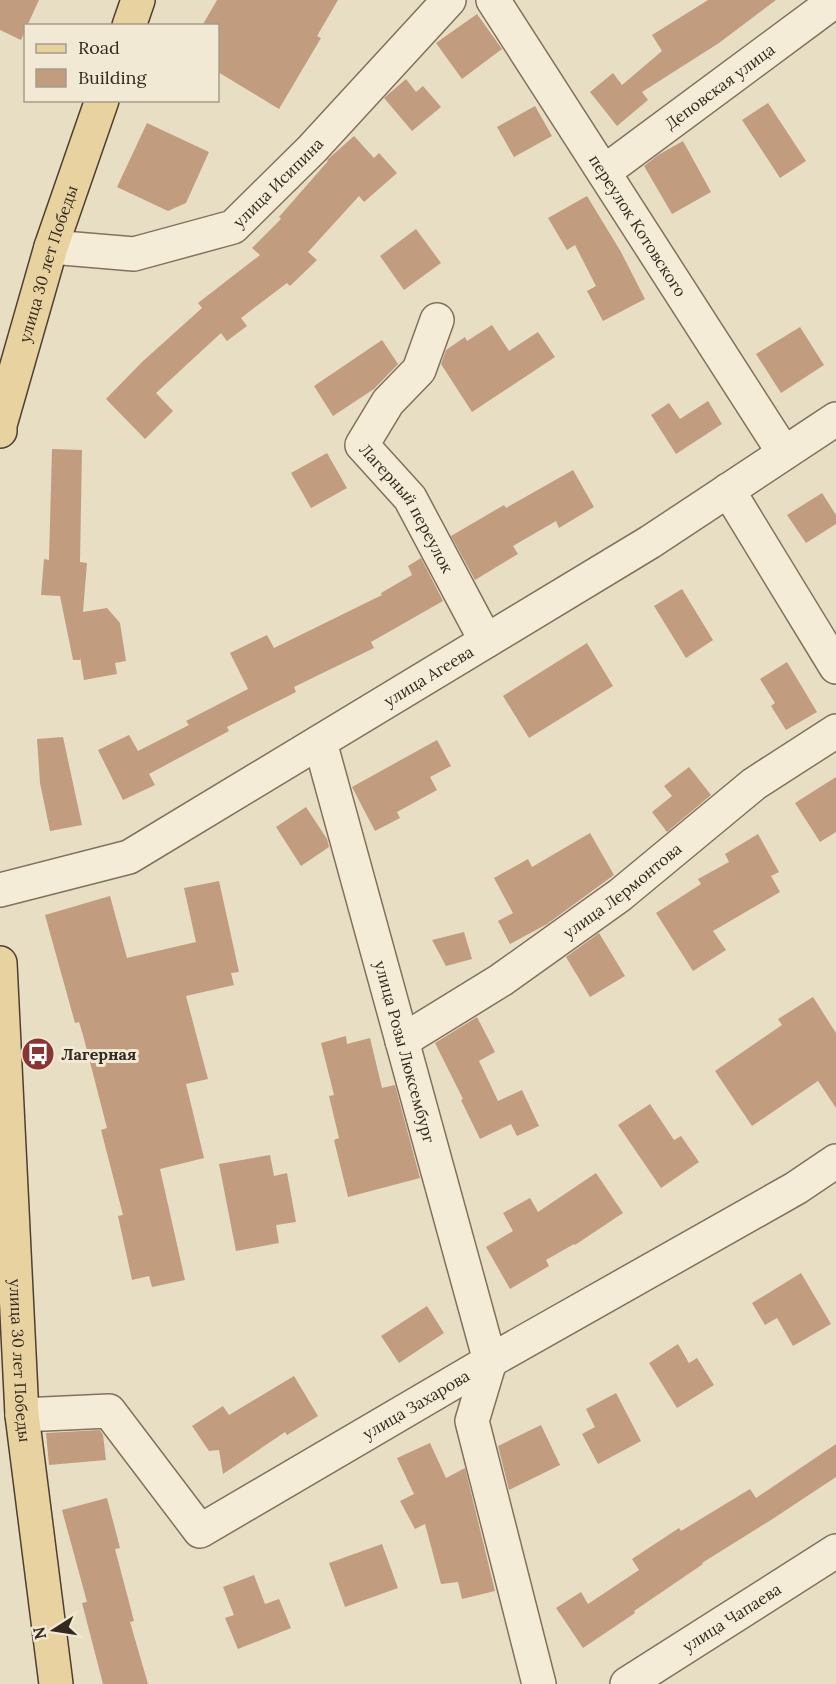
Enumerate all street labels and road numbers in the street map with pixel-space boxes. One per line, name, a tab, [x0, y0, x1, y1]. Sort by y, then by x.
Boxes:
street label: Деповская улица	[661, 39, 779, 133]
street label: улица Исипина	[228, 134, 327, 232]
street label: переулок Котовского	[585, 151, 691, 300]
street label: улица 30 лет Победы	[14, 183, 82, 345]
street label: Лагерный переулок	[356, 439, 458, 577]
street label: улица Агеева	[380, 641, 477, 711]
street label: улица Лермонтова	[559, 838, 685, 943]
street label: улица Розы Люксембург	[370, 958, 440, 1145]
street label: улица 30 лет Победы	[5, 1278, 35, 1443]
street label: улица Захарова	[359, 1365, 473, 1444]
street label: улица Чапаева	[679, 1579, 785, 1656]

